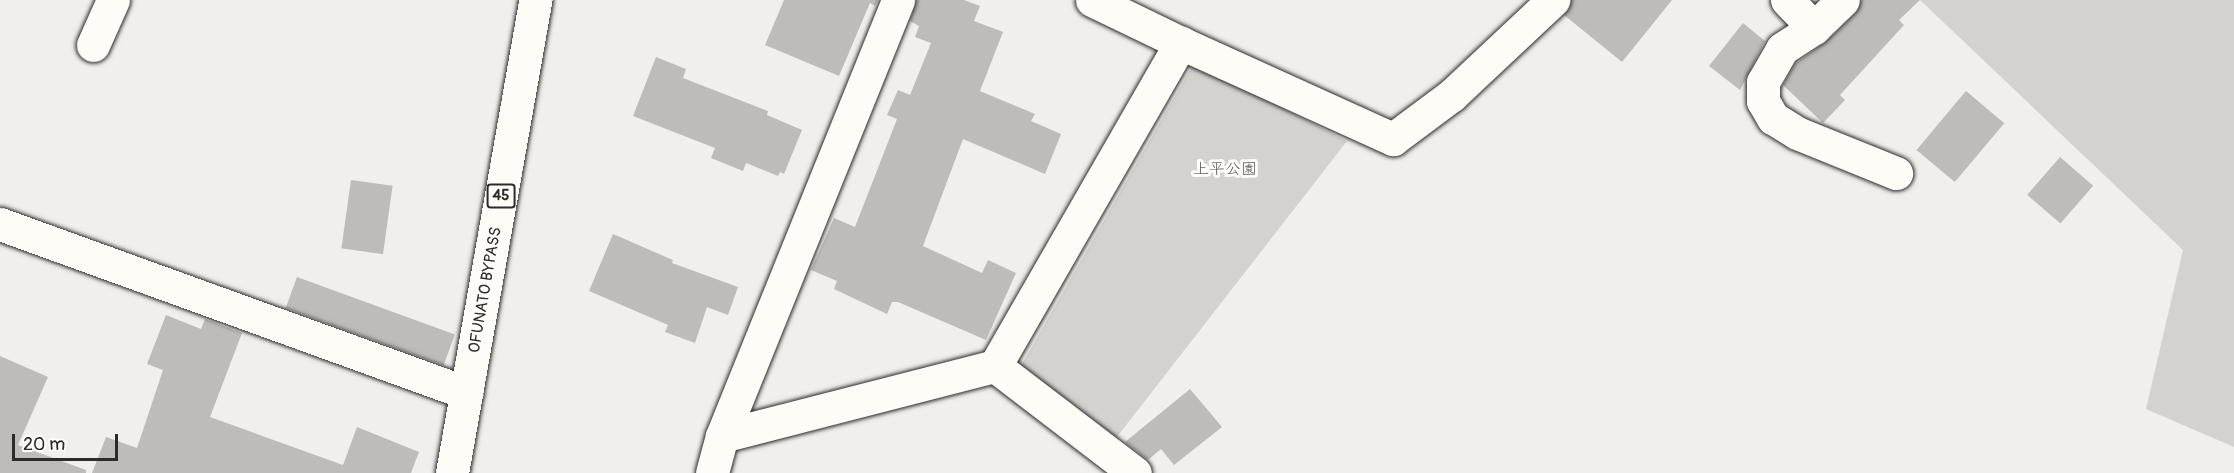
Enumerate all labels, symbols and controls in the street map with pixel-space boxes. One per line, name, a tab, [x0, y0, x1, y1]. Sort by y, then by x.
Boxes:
park label: 上平公園	[1193, 159, 1257, 179]
road number: 45	[486, 184, 516, 208]
street label: OFUNATO BYPASS	[464, 226, 506, 354]
scale bar	[15, 422, 122, 460]
text: 20 m	[23, 433, 65, 456]

